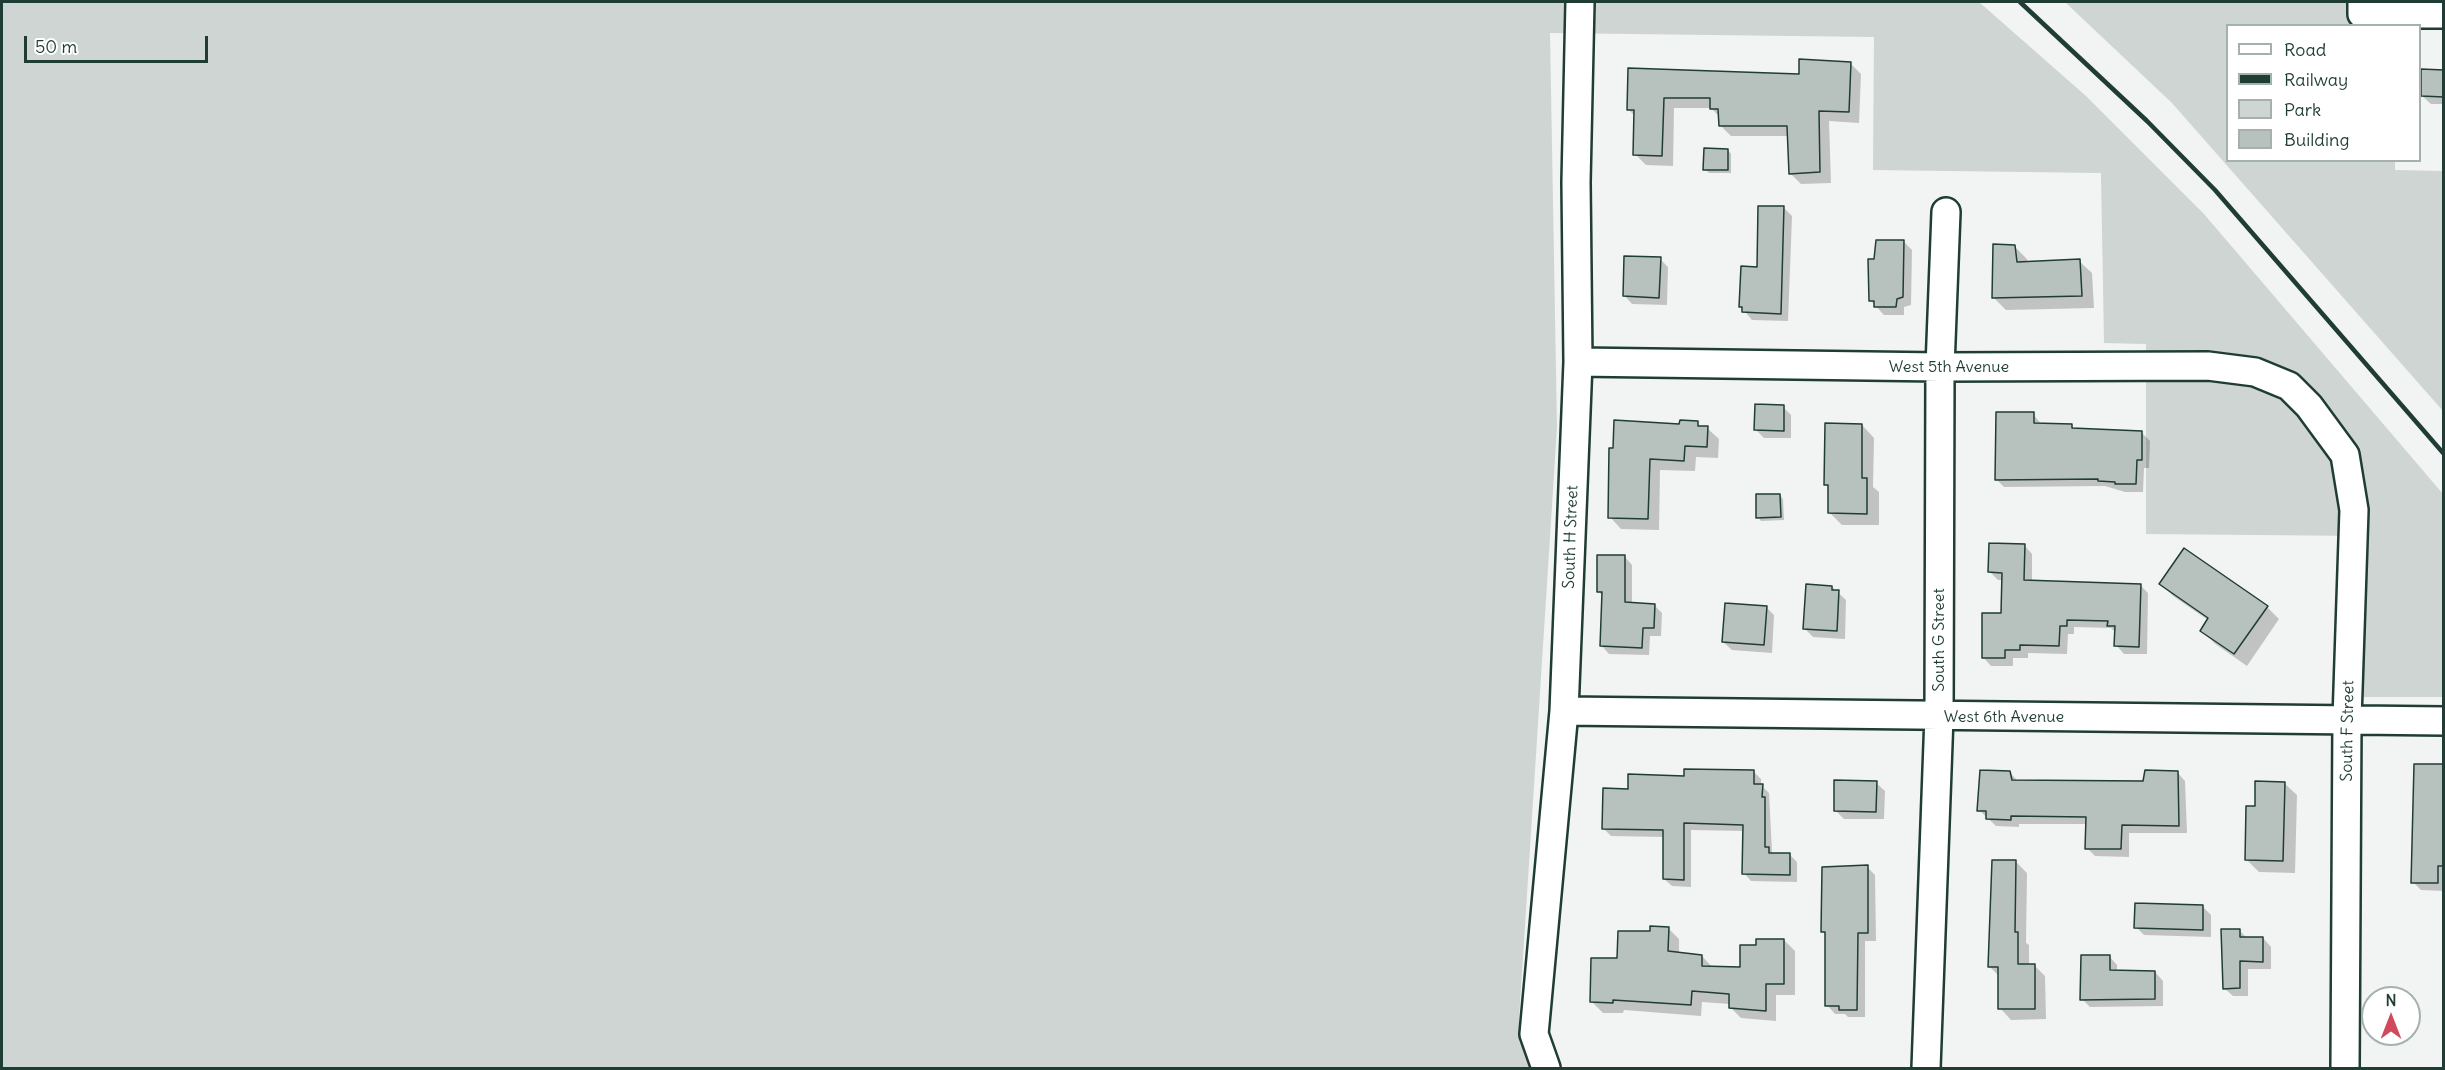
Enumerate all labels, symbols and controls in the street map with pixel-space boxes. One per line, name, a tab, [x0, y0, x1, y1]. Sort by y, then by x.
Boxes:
scale bar	[27, 24, 212, 62]
legend	[2226, 24, 2421, 162]
text: 50 m	[35, 35, 77, 58]
text: Road	[2284, 38, 2326, 61]
text: Railway	[2284, 68, 2348, 91]
text: Park	[2284, 98, 2321, 121]
text: Building	[2284, 128, 2349, 151]
street label: West 5th Avenue	[1889, 357, 2009, 377]
street label: South H Street	[1560, 485, 1582, 589]
street label: South G Street	[1929, 588, 1949, 692]
street label: South F Street	[2338, 680, 2358, 782]
street label: West 6th Avenue	[1944, 707, 2064, 727]
north arrow	[2361, 986, 2421, 1046]
text: N	[2385, 990, 2397, 1010]

